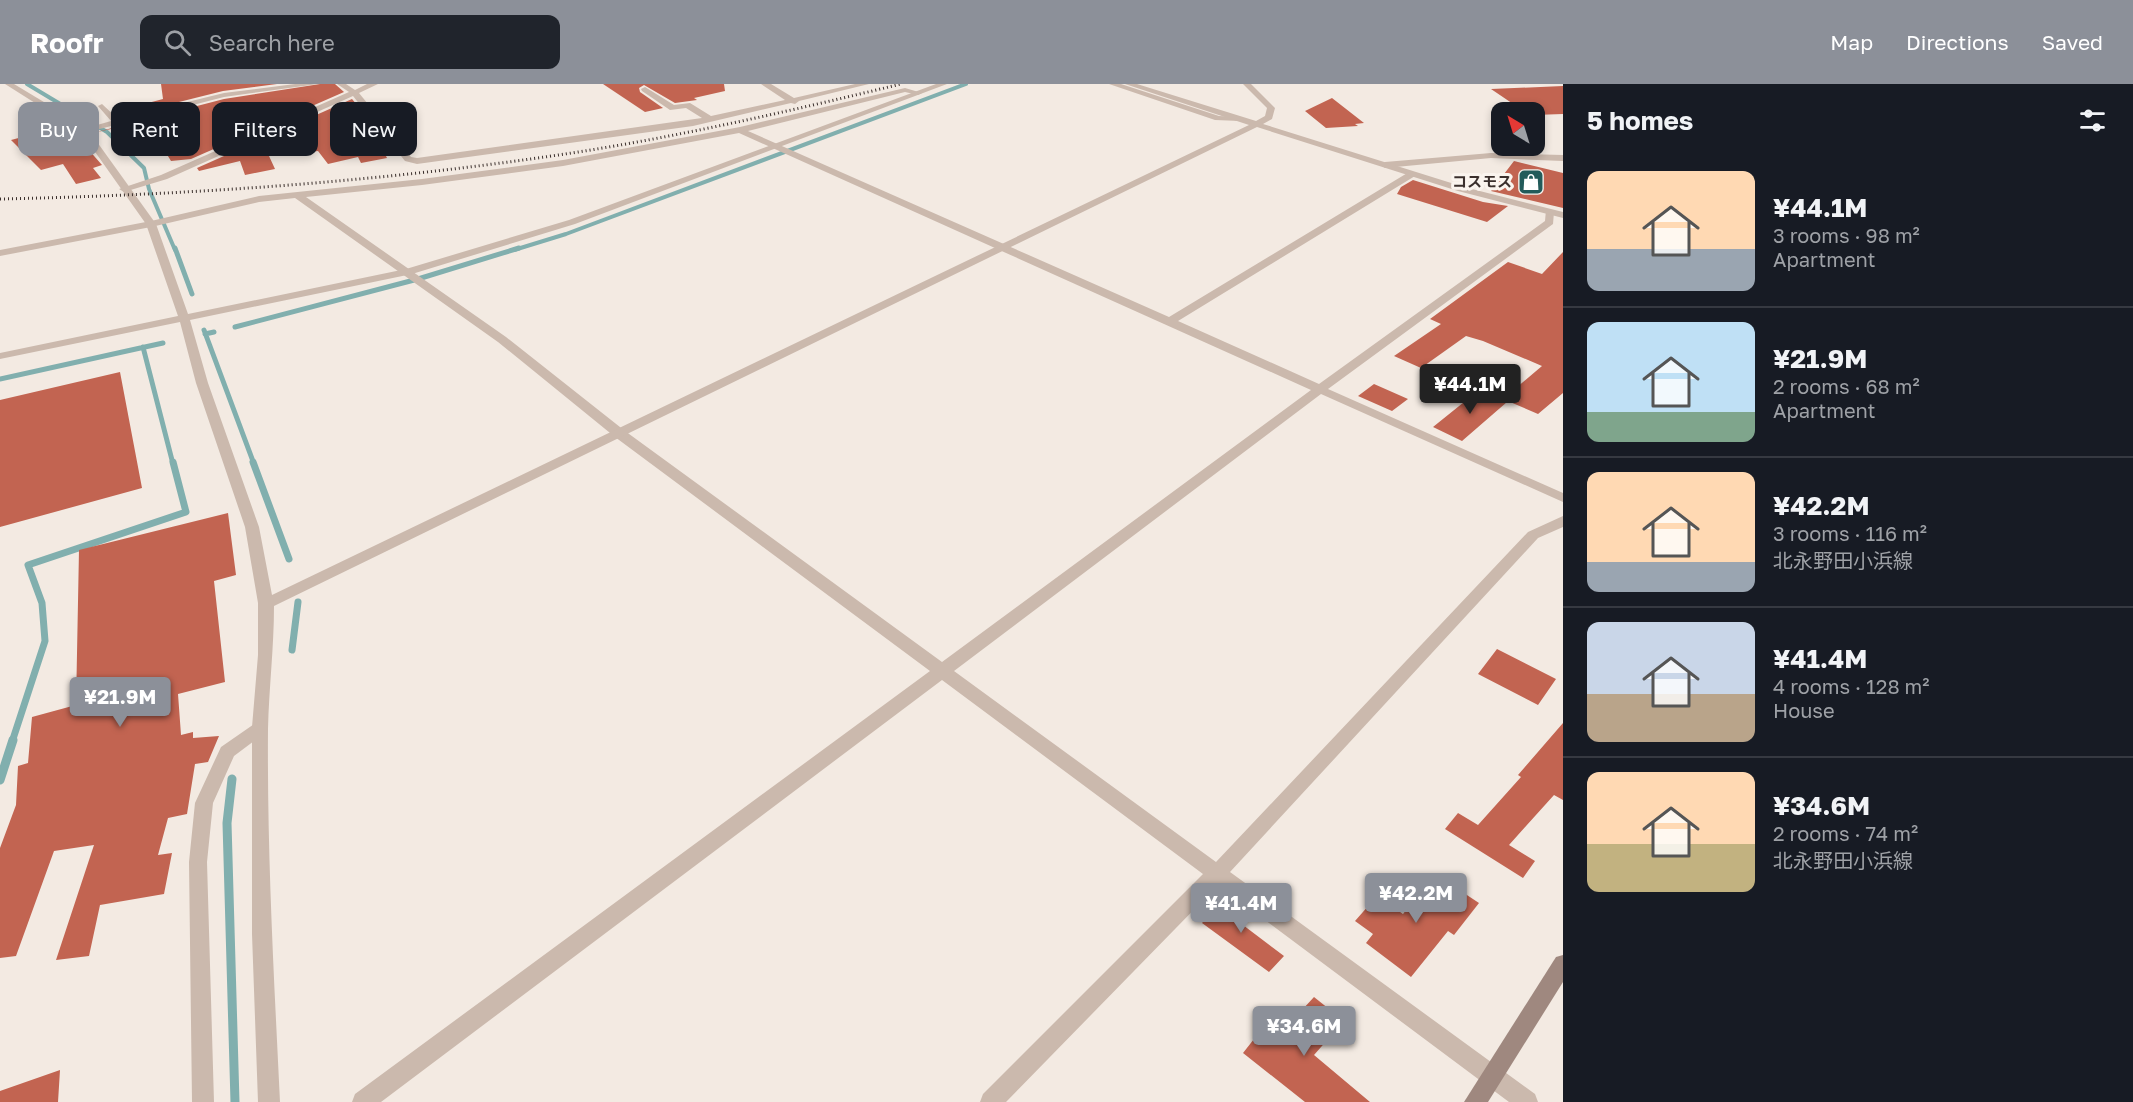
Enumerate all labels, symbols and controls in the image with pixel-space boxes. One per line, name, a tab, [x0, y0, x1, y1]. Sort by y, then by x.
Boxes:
search box	[140, 15, 560, 69]
text: Roofr	[30, 26, 104, 59]
icon: search	[161, 26, 194, 59]
text: Search here	[209, 29, 335, 56]
text: Map	[1830, 29, 1873, 55]
text: Directions	[1906, 29, 2009, 55]
text: Saved	[2042, 29, 2103, 55]
chip: Buy	[18, 102, 99, 156]
chip: Rent	[111, 102, 200, 156]
chip: Filters	[212, 102, 318, 156]
chip: New	[330, 102, 417, 156]
north arrow	[1491, 102, 1545, 156]
map controls	[1491, 102, 1545, 156]
icon: filters	[2076, 104, 2109, 137]
text: 5 homes	[1587, 105, 1693, 136]
shop icon: コスモス	[1516, 167, 1546, 197]
place label: コスモス	[1452, 172, 1512, 190]
text: ¥44.1M	[1773, 192, 1868, 223]
icon: home	[1635, 195, 1707, 267]
text: 3 rooms · 98 m²	[1773, 223, 1920, 247]
text: Apartment	[1773, 247, 1876, 271]
text: ¥21.9M	[1773, 343, 1867, 374]
icon: home	[1635, 346, 1707, 418]
pin: ¥44.1M	[1421, 364, 1519, 415]
text: ¥44.1M	[1434, 371, 1506, 395]
text: 2 rooms · 68 m²	[1773, 374, 1920, 398]
text: Apartment	[1773, 398, 1876, 422]
text: ¥42.2M	[1773, 490, 1870, 521]
icon: home	[1635, 496, 1707, 568]
text: 3 rooms · 116 m²	[1773, 521, 1927, 545]
text: 北永野田小浜線	[1773, 548, 1913, 572]
text: ¥41.4M	[1773, 643, 1868, 674]
icon: home	[1635, 646, 1707, 718]
text: 4 rooms · 128 m²	[1773, 674, 1930, 698]
pin: ¥21.9M	[71, 677, 169, 728]
text: ¥21.9M	[84, 684, 156, 708]
text: House	[1773, 698, 1835, 722]
text: ¥34.6M	[1773, 790, 1870, 821]
icon: home	[1635, 796, 1707, 868]
text: 2 rooms · 74 m²	[1773, 821, 1918, 845]
text: 北永野田小浜線	[1773, 848, 1913, 872]
pin: ¥42.2M	[1367, 873, 1465, 924]
text: ¥42.2M	[1379, 880, 1453, 904]
pin: ¥41.4M	[1192, 883, 1290, 934]
text: ¥41.4M	[1205, 890, 1277, 914]
pin: ¥34.6M	[1255, 1006, 1353, 1057]
text: ¥34.6M	[1267, 1013, 1341, 1037]

